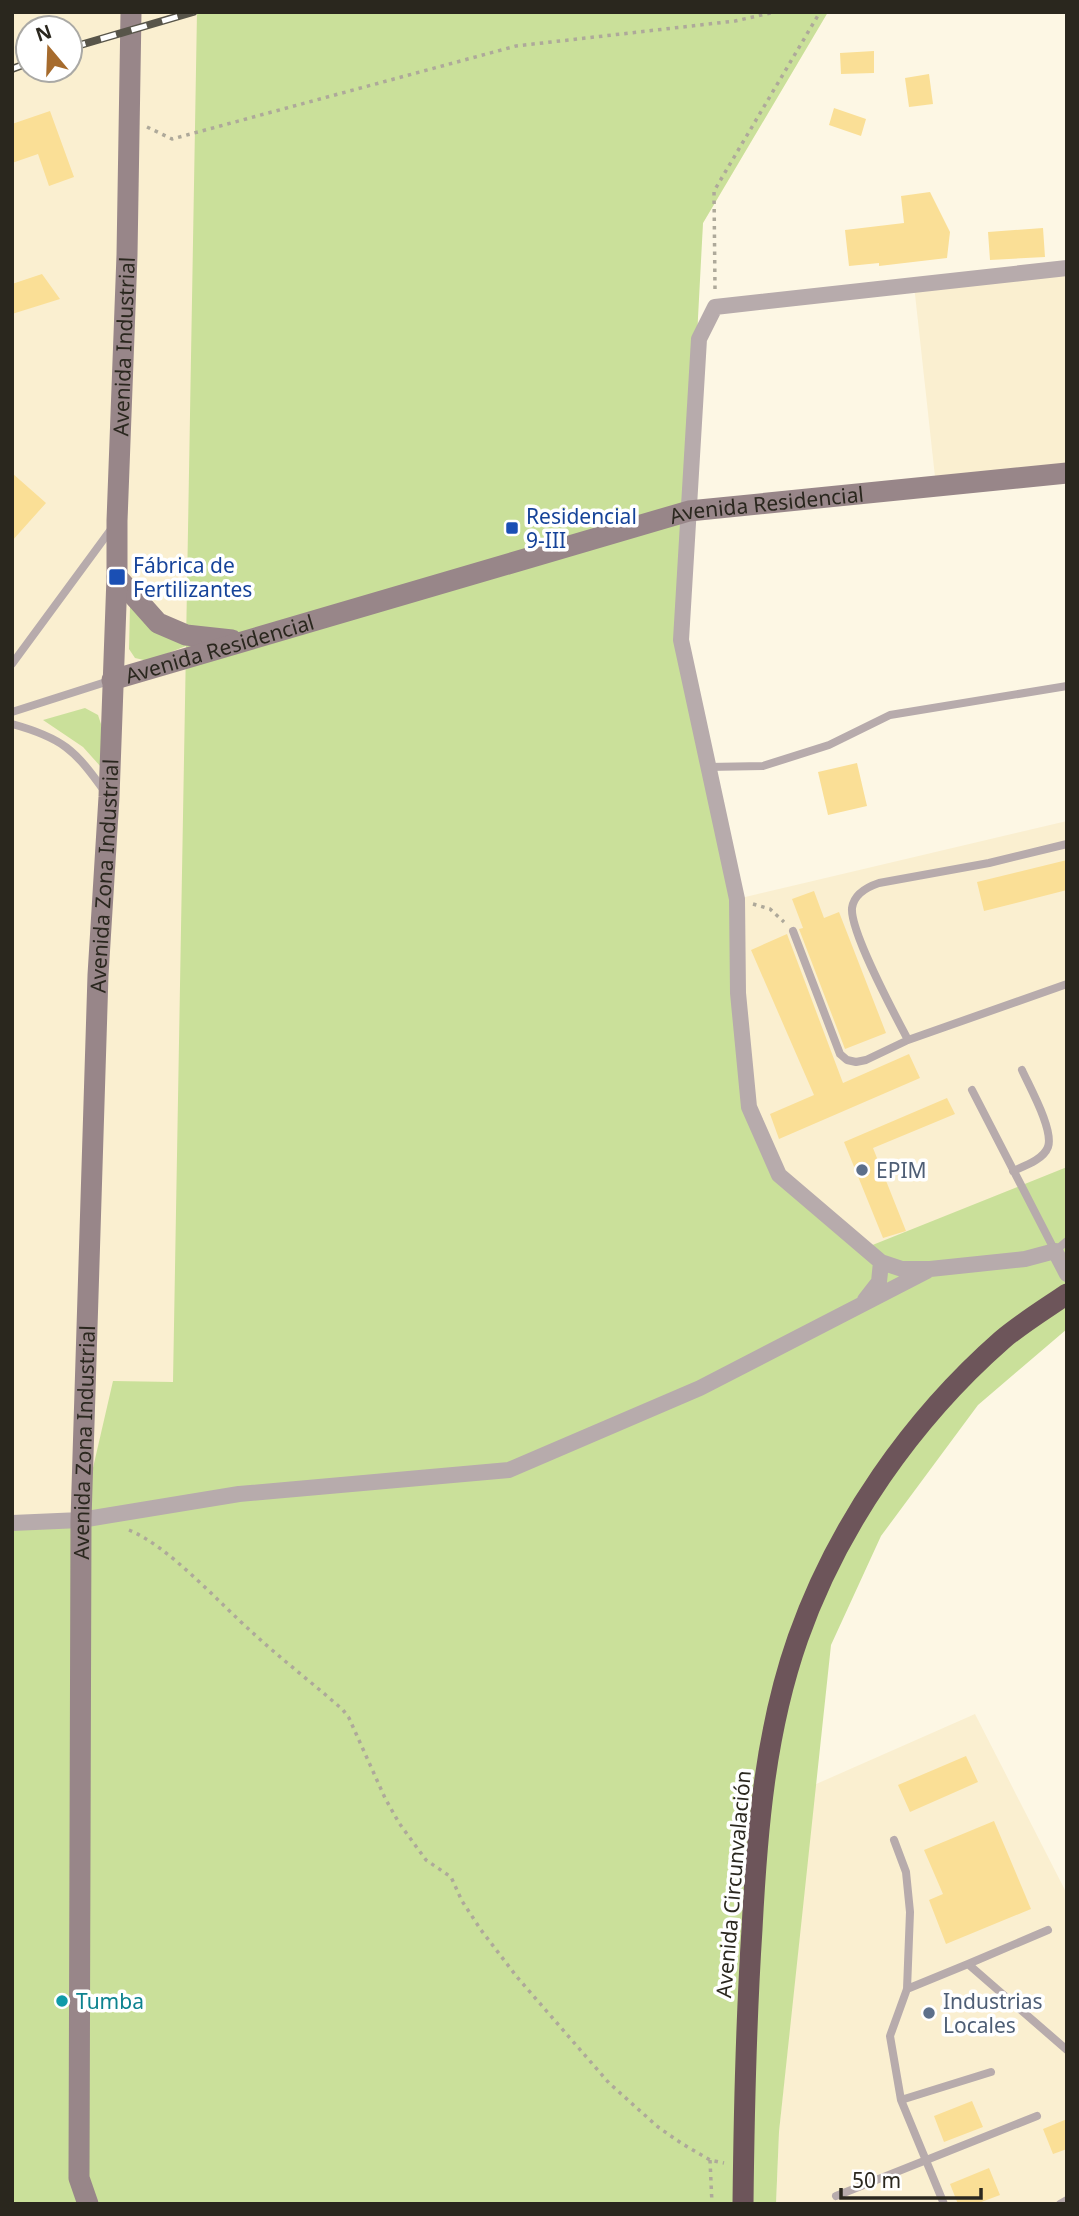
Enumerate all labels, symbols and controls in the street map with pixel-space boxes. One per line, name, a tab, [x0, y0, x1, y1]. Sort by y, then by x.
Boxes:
north arrow	[14, 14, 84, 84]
text: N	[32, 18, 55, 48]
street label: Avenida Industrial	[106, 256, 141, 437]
street label: Avenida Residencial	[666, 480, 865, 530]
place label: Residencial 9-III	[526, 502, 637, 554]
marker: Residencial 9-III	[504, 520, 520, 536]
place label: Fábrica de Fertilizantes	[133, 551, 252, 603]
marker: Fábrica de Fertilizantes	[107, 567, 127, 587]
street label: Avenida Residencial	[122, 608, 317, 689]
street label: Avenida Zona Industrial	[83, 758, 124, 993]
place label: EPIM	[876, 1156, 927, 1184]
marker: EPIM	[854, 1162, 870, 1178]
street label: Avenida Zona Industrial	[67, 1325, 101, 1560]
street label: Avenida Circunvalación	[709, 1769, 757, 1999]
place label: Tumba	[76, 1987, 144, 2015]
place label: Industrias Locales	[943, 1987, 1043, 2039]
marker: Tumba	[54, 1993, 70, 2009]
marker: Industrias Locales	[921, 2005, 937, 2021]
scale bar	[841, 2156, 981, 2200]
text: 50 m	[852, 2166, 901, 2194]

